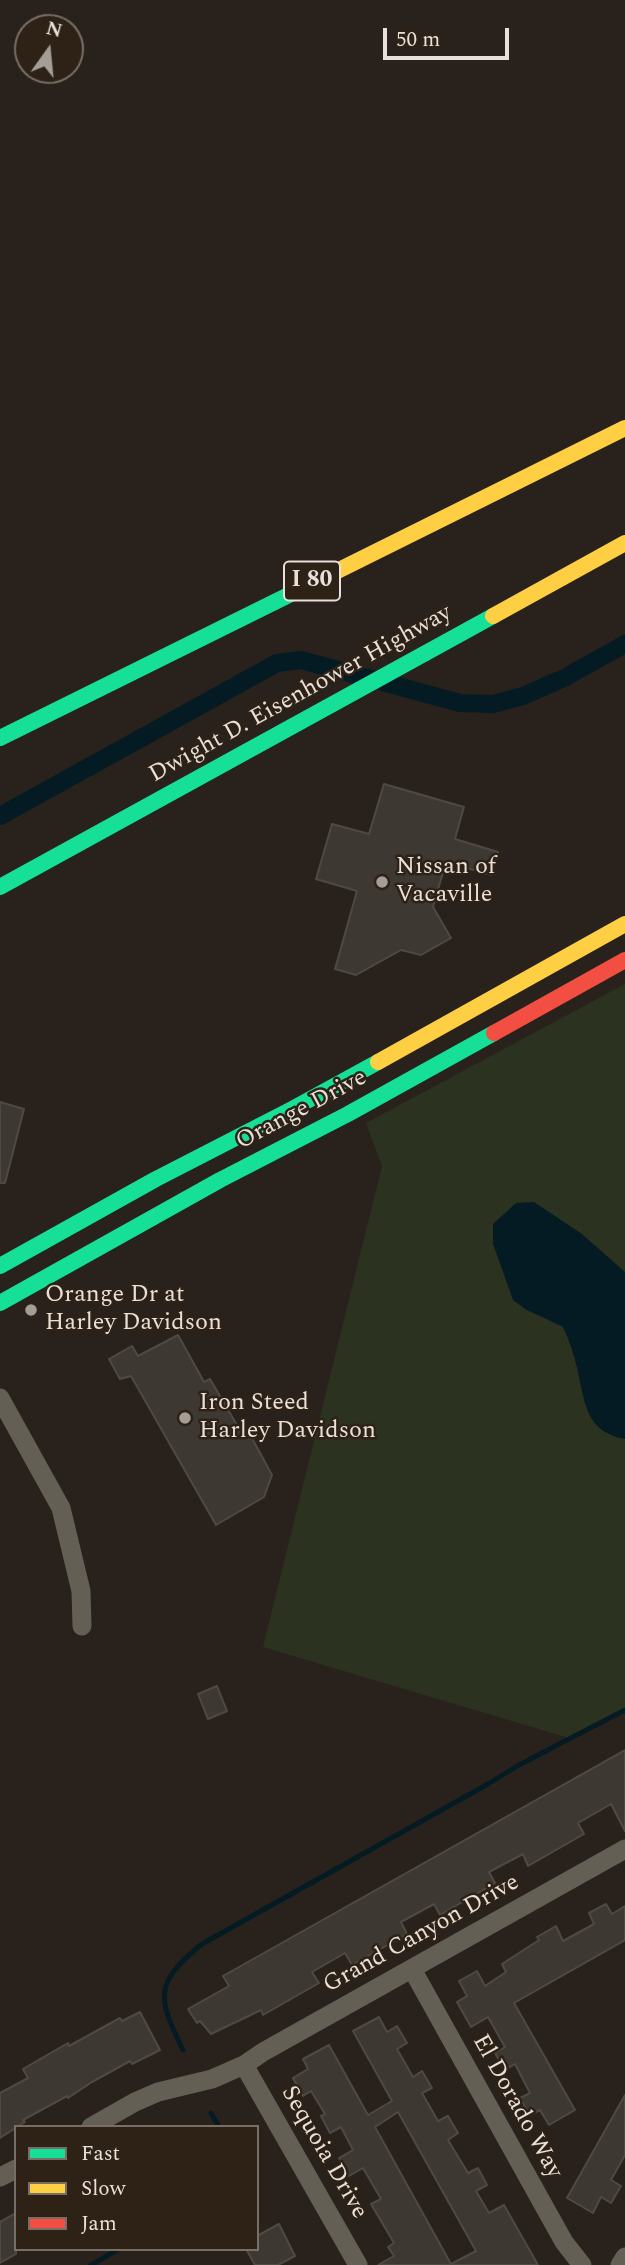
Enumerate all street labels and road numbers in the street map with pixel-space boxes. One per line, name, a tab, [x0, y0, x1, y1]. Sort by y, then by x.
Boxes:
road number: I 80	[284, 562, 340, 600]
street label: Dwight D. Eisenhower Highway	[145, 600, 457, 790]
street label: Orange Drive	[232, 1064, 372, 1158]
street label: Grand Canyon Drive	[319, 1869, 525, 2001]
street label: El Dorado Way	[465, 2030, 567, 2184]
street label: Sequoia Drive	[273, 2081, 373, 2225]

